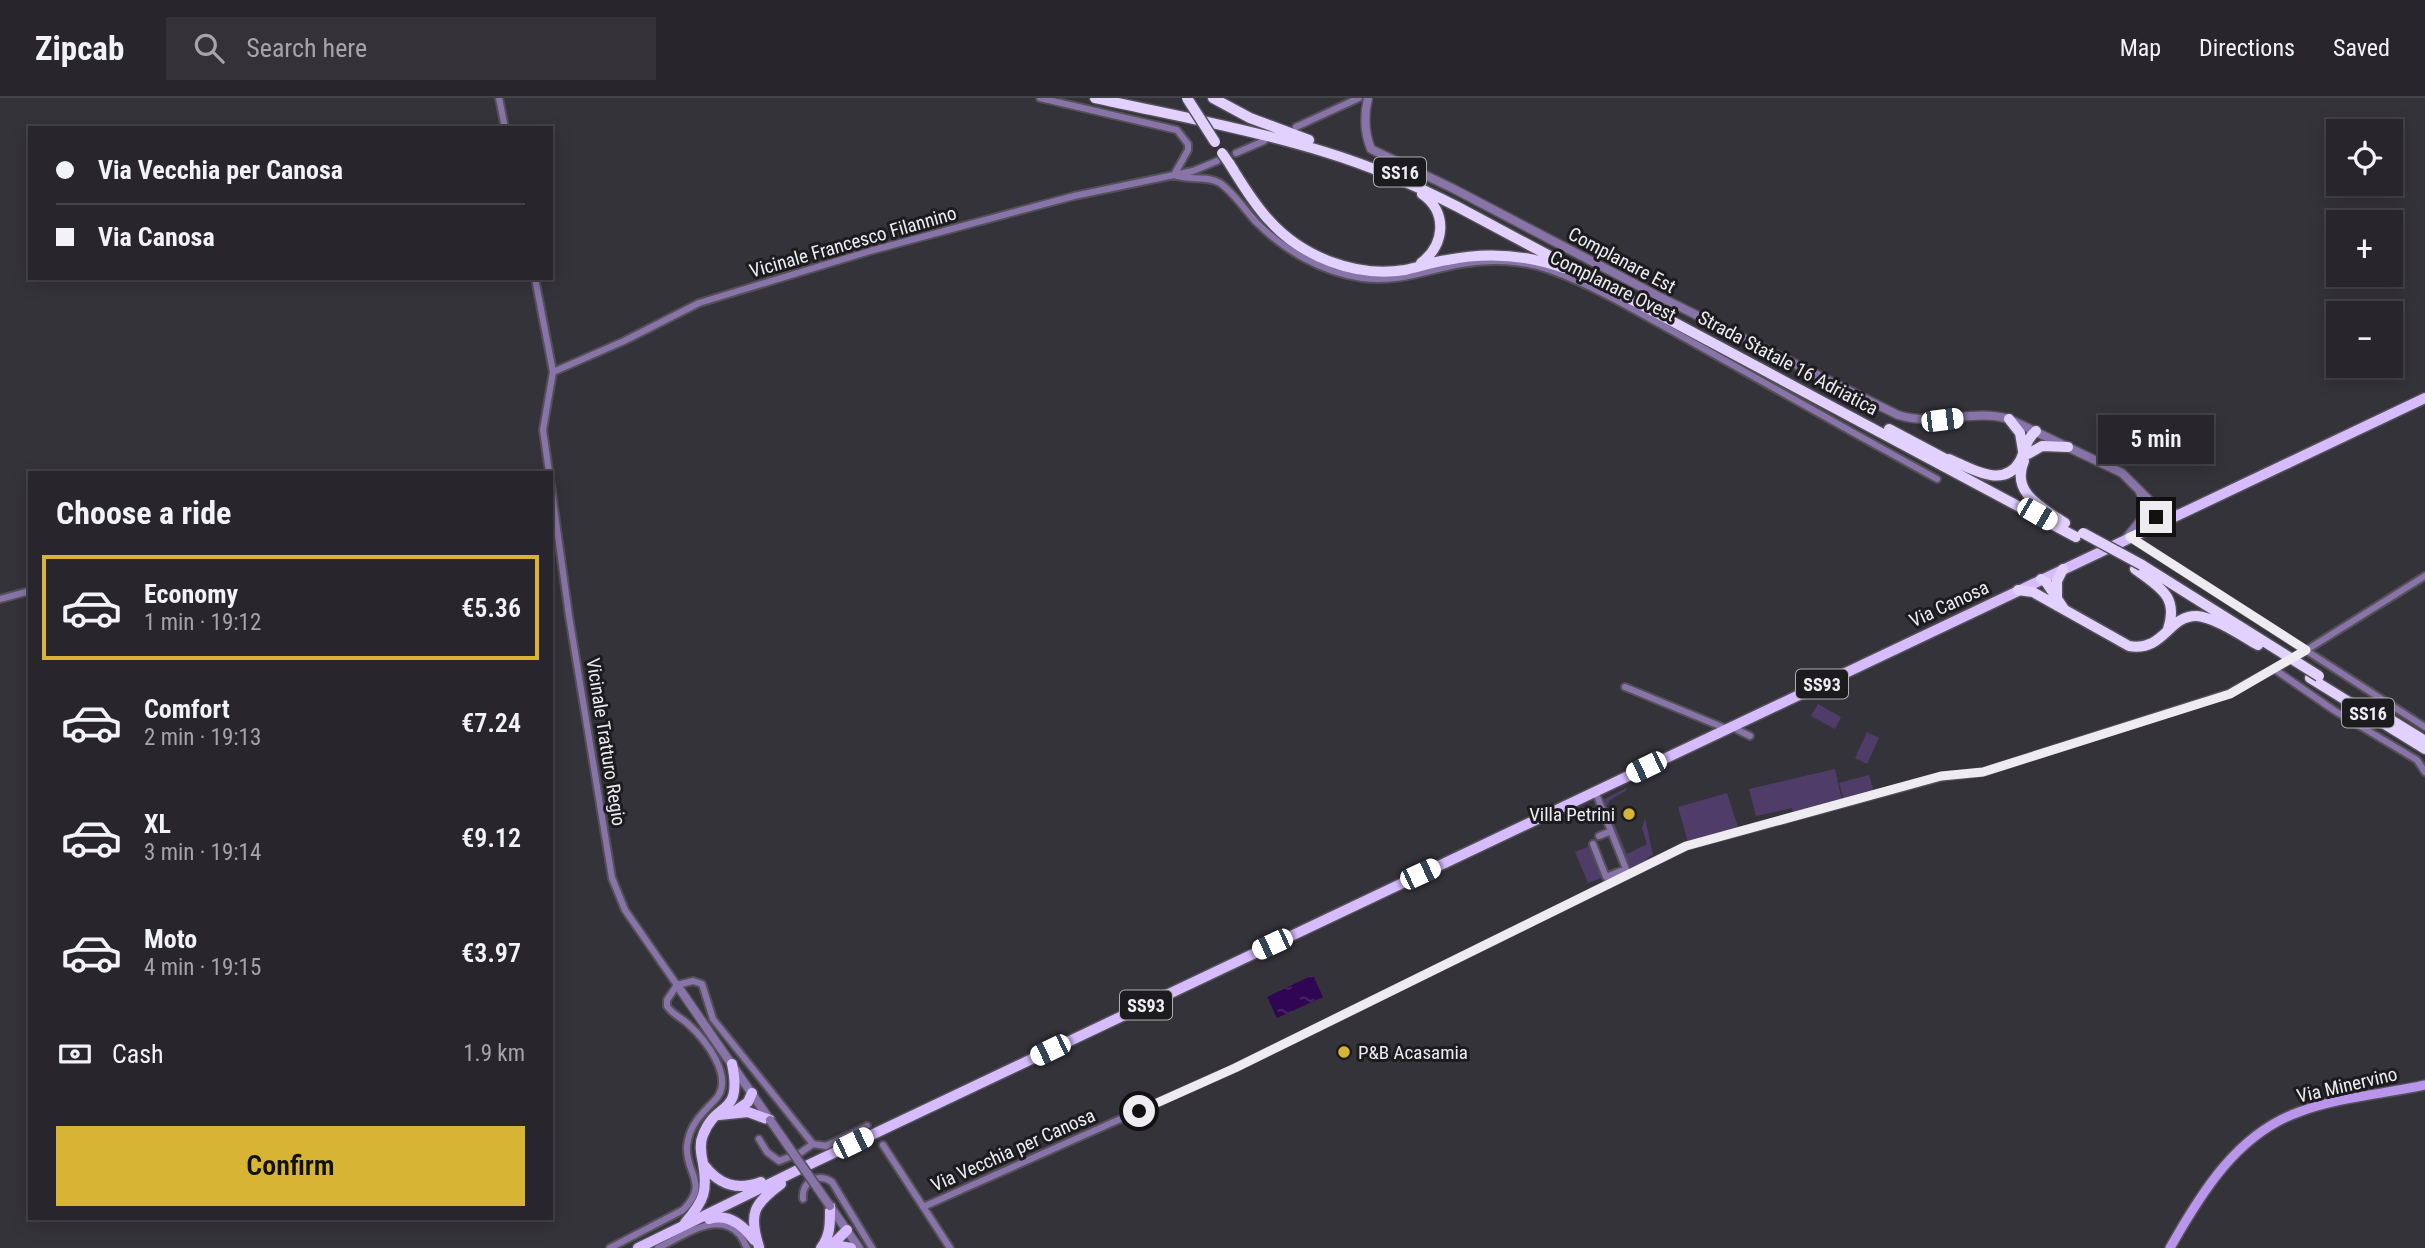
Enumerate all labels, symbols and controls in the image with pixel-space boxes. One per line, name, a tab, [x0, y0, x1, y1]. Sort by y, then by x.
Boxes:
search box	[166, 17, 656, 80]
text: Zipcab	[35, 29, 124, 68]
icon: search	[190, 29, 228, 67]
text: Search here	[246, 33, 367, 63]
text: Map	[2120, 34, 2161, 62]
text: Directions	[2199, 34, 2295, 62]
text: Saved	[2333, 34, 2390, 62]
map controls	[2326, 119, 2403, 378]
button: locate	[2326, 119, 2403, 196]
text: Via Vecchia per Canosa	[98, 155, 343, 185]
road number: SS16	[1374, 158, 1426, 186]
street label: Vicinale Francesco Filannino	[747, 201, 959, 283]
button: +	[2326, 210, 2403, 287]
text: Via Canosa	[98, 222, 215, 252]
street label: Complanare Est	[1564, 222, 1680, 298]
street label: Complanare Ovest	[1546, 246, 1680, 326]
button: −	[2326, 301, 2403, 378]
street label: Strada Statale 16 Adriatica	[1694, 306, 1882, 420]
car	[1920, 407, 1965, 433]
callout: 5 min	[2098, 416, 2214, 464]
text: 5 min	[2131, 426, 2181, 453]
text: Choose a ride	[56, 494, 231, 532]
car	[2014, 494, 2061, 534]
route end	[2140, 501, 2172, 533]
icon: car	[60, 576, 123, 639]
street label: Via Canosa	[1906, 576, 1992, 632]
text: Economy	[144, 579, 238, 609]
text: €5.36	[461, 593, 521, 623]
text: 1 min · 19:12	[144, 609, 261, 636]
street label: Vicinale Tratturo Regio	[581, 656, 631, 828]
road number: SS93	[1796, 670, 1848, 698]
icon: car	[60, 691, 123, 754]
text: Comfort	[144, 694, 230, 724]
road number: SS16	[2342, 698, 2394, 728]
text: €7.24	[461, 708, 521, 738]
text: 2 min · 19:13	[144, 724, 261, 751]
car	[1623, 748, 1670, 786]
place label: Villa Petrini	[1529, 803, 1615, 826]
icon: car	[60, 806, 123, 869]
marker: Villa Petrini	[1621, 806, 1637, 822]
text: XL	[144, 809, 171, 839]
text: €9.12	[461, 823, 521, 853]
text: 3 min · 19:14	[144, 839, 261, 866]
car	[1397, 856, 1444, 892]
icon: car	[60, 921, 123, 984]
text: Moto	[144, 924, 197, 954]
car	[1249, 926, 1296, 962]
text: €3.97	[461, 938, 521, 968]
text: 4 min · 19:15	[144, 954, 261, 981]
road number: SS93	[1120, 991, 1172, 1020]
car	[1027, 1031, 1074, 1069]
icon: cash	[56, 1035, 94, 1073]
text: Cash	[112, 1039, 164, 1069]
text: 1.9 km	[463, 1040, 525, 1067]
place label: P&B Acasamia	[1358, 1041, 1468, 1064]
marker: P&B Acasamia	[1336, 1044, 1352, 1060]
street label: Via Minervino	[2294, 1062, 2400, 1108]
route start	[1123, 1095, 1155, 1127]
street label: Via Vecchia per Canosa	[927, 1104, 1099, 1196]
car	[830, 1124, 877, 1162]
button: Confirm	[56, 1126, 525, 1206]

